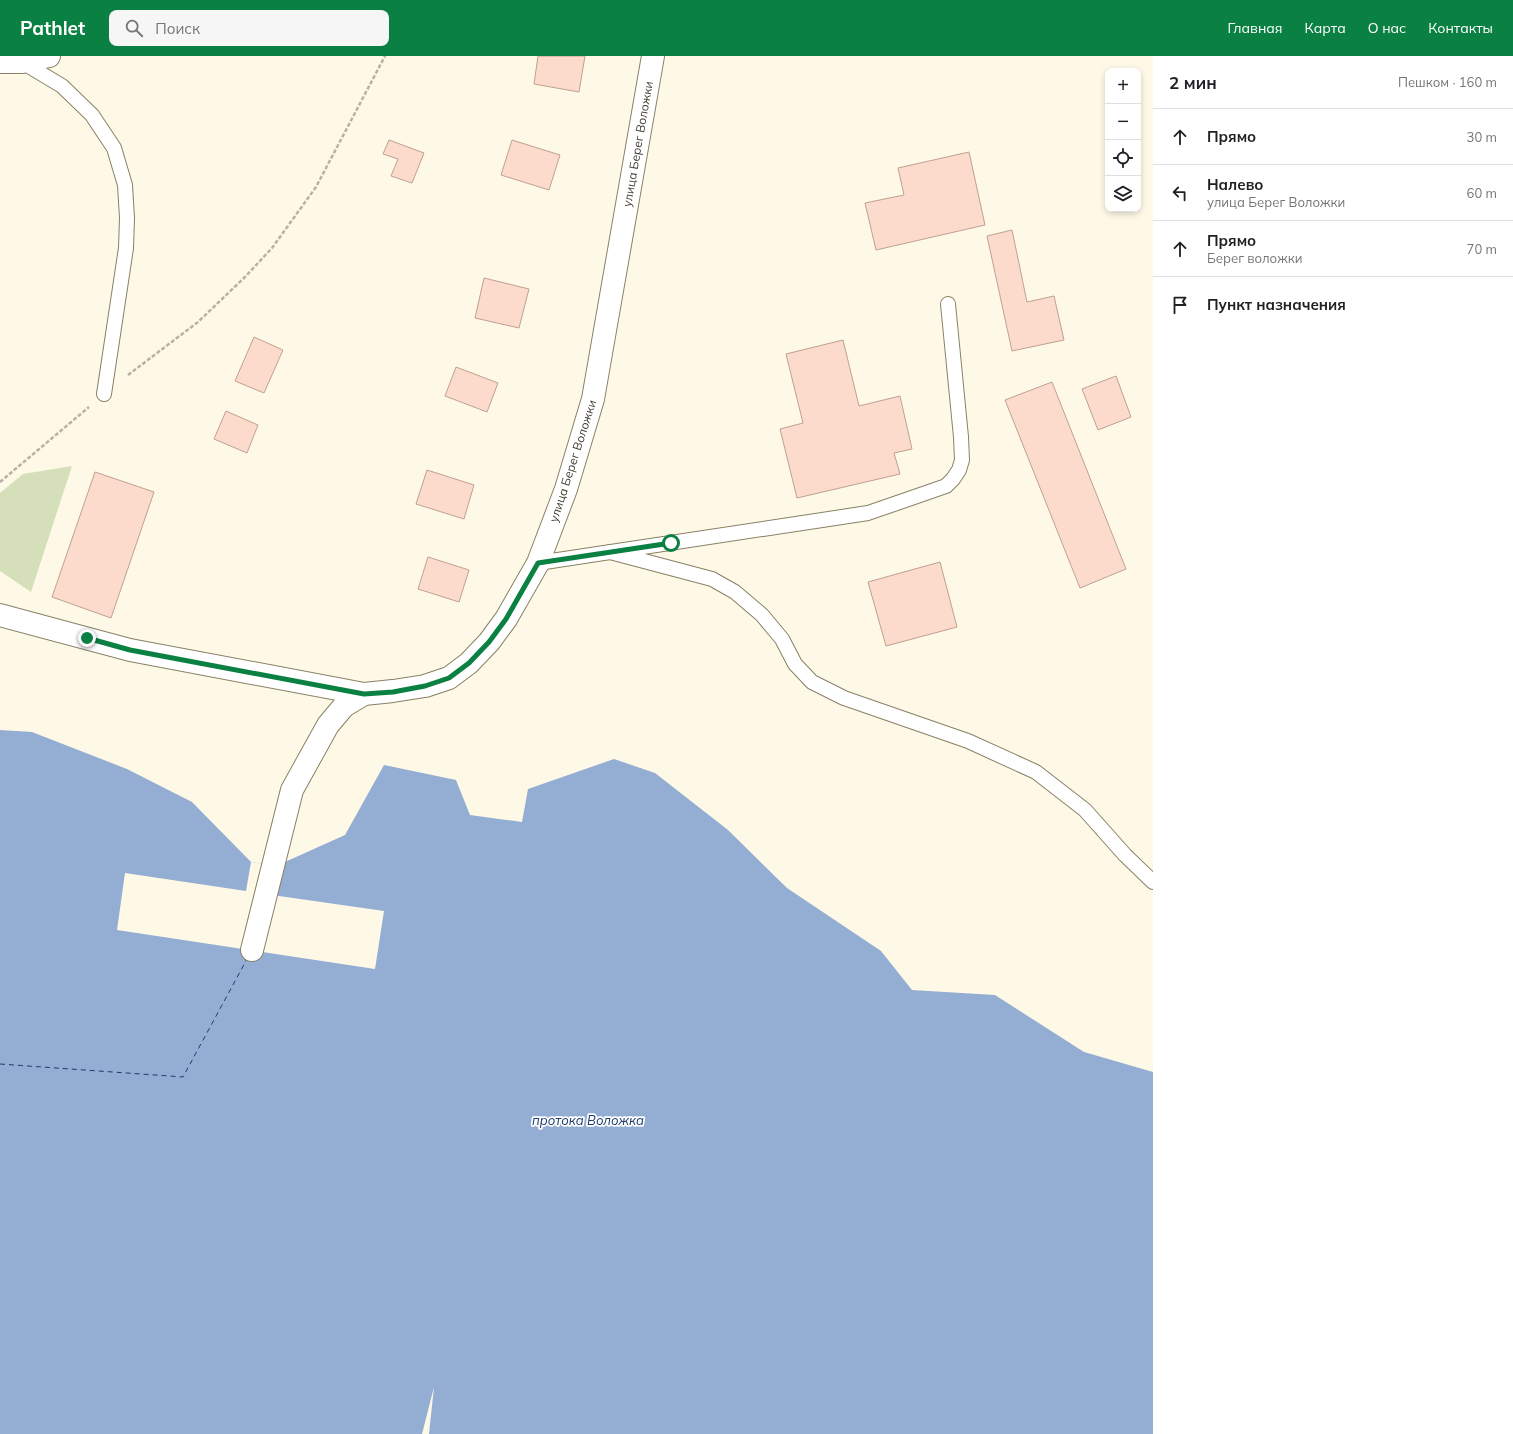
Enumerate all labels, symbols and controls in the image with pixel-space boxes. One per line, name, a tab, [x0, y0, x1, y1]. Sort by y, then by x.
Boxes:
search box	[109, 10, 389, 46]
text: Pathlet	[20, 16, 85, 40]
icon: search	[123, 17, 145, 39]
text: Поиск	[155, 19, 200, 38]
text: Главная	[1228, 19, 1283, 37]
text: Карта	[1305, 19, 1346, 37]
text: О нас	[1368, 19, 1406, 37]
text: Контакты	[1428, 19, 1493, 37]
map controls	[1105, 68, 1141, 212]
button: +	[1105, 68, 1141, 104]
text: 2 мин	[1169, 72, 1217, 93]
text: Пешком · 160 m	[1398, 74, 1497, 90]
street label: улица Берег Воложки	[619, 80, 656, 208]
button: −	[1105, 104, 1141, 140]
icon: ahead	[1169, 126, 1191, 148]
text: Прямо	[1207, 127, 1256, 146]
text: 30 m	[1467, 129, 1497, 145]
button: locate	[1105, 140, 1141, 176]
text: Налево	[1207, 175, 1263, 194]
button: layers	[1105, 176, 1141, 212]
icon: left	[1169, 182, 1191, 204]
text: 60 m	[1467, 185, 1497, 201]
text: улица Берег Воложки	[1207, 194, 1345, 210]
text: Прямо	[1207, 231, 1256, 250]
icon: ahead	[1169, 238, 1191, 260]
text: 70 m	[1467, 241, 1497, 257]
text: Берег воложки	[1207, 250, 1302, 266]
icon: arrive	[1169, 294, 1191, 316]
text: Пункт назначения	[1207, 295, 1346, 314]
street label: улица Берег Воложки	[546, 398, 599, 524]
route start	[662, 534, 680, 552]
route end	[78, 629, 96, 647]
water label: протока Воложка	[532, 1112, 644, 1128]

